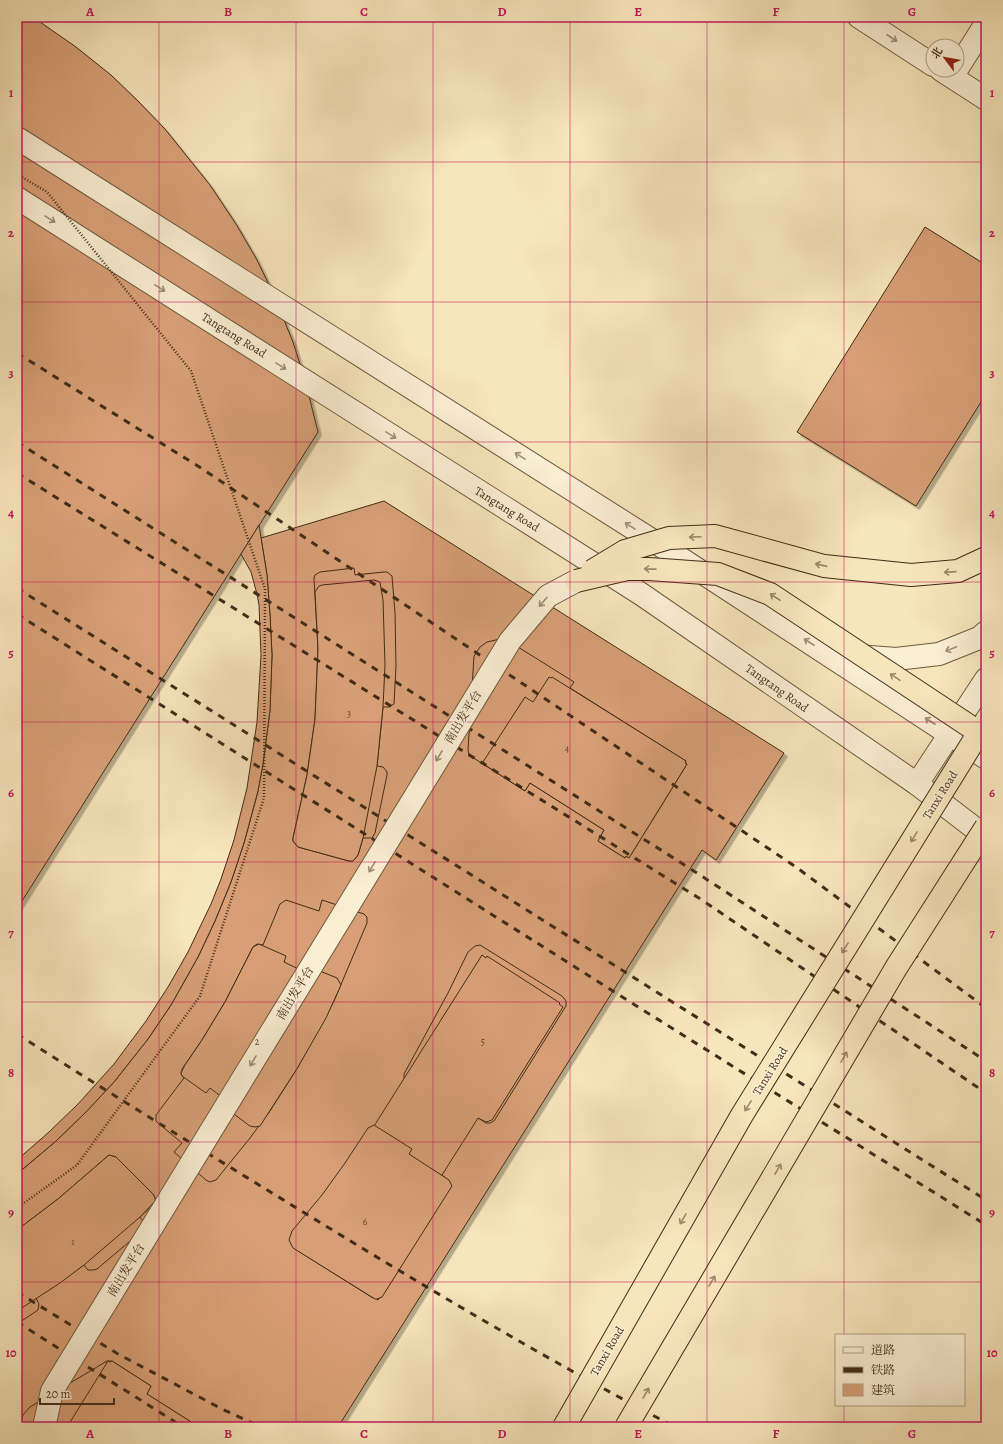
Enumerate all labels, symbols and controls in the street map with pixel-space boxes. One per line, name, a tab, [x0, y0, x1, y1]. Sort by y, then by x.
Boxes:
text: A	[85, 3, 95, 20]
text: B	[224, 3, 232, 20]
text: C	[360, 3, 368, 20]
text: D	[497, 3, 507, 20]
text: E	[634, 3, 642, 20]
text: F	[773, 3, 780, 20]
text: G	[908, 3, 916, 20]
one-way arrow	[886, 34, 897, 42]
north arrow	[925, 38, 965, 78]
text: 北	[928, 44, 946, 62]
text: 1	[9, 84, 14, 101]
text: 1	[990, 84, 995, 101]
one-way arrow	[44, 215, 56, 223]
text: 2	[8, 224, 15, 241]
text: 2	[989, 224, 996, 241]
one-way arrow	[154, 285, 166, 293]
street label: Tangtang Road	[199, 309, 270, 362]
one-way arrow	[275, 362, 287, 370]
text: 3	[8, 364, 14, 381]
text: 3	[989, 364, 995, 381]
one-way arrow	[385, 432, 397, 440]
one-way arrow	[514, 452, 526, 460]
street label: Tangtang Road	[472, 483, 543, 536]
text: 4	[8, 504, 14, 521]
text: 4	[989, 504, 995, 521]
one-way arrow	[625, 522, 636, 530]
one-way arrow	[689, 533, 702, 541]
one-way arrow	[814, 561, 827, 568]
one-way arrow	[644, 565, 657, 573]
one-way arrow	[944, 568, 957, 575]
one-way arrow	[770, 593, 781, 601]
one-way arrow	[539, 597, 548, 607]
one-way arrow	[803, 638, 815, 646]
text: 5	[8, 644, 14, 661]
text: 5	[989, 644, 995, 661]
one-way arrow	[946, 646, 958, 654]
street label: Tangtang Road	[742, 660, 812, 716]
one-way arrow	[890, 673, 901, 681]
street label: 南出发平台	[441, 687, 485, 747]
house number: 3	[347, 707, 351, 720]
one-way arrow	[925, 717, 936, 725]
house number: 4	[565, 742, 570, 755]
one-way arrow	[435, 750, 443, 762]
street label: Tanxi Road	[919, 767, 962, 822]
text: 6	[8, 784, 14, 801]
text: 6	[989, 784, 995, 801]
one-way arrow	[909, 831, 917, 843]
one-way arrow	[367, 861, 375, 873]
text: 7	[8, 924, 14, 941]
text: 7	[989, 924, 995, 941]
one-way arrow	[841, 942, 849, 954]
street label: 南出发平台	[273, 963, 317, 1023]
house number: 2	[255, 1035, 260, 1048]
house number: 5	[481, 1035, 485, 1048]
street label: Tanxi Road	[749, 1043, 792, 1098]
one-way arrow	[840, 1051, 848, 1063]
one-way arrow	[249, 1056, 257, 1067]
text: 8	[8, 1064, 14, 1081]
text: 8	[989, 1064, 995, 1081]
one-way arrow	[744, 1100, 752, 1111]
one-way arrow	[774, 1163, 782, 1175]
text: 9	[8, 1204, 14, 1221]
text: 9	[989, 1204, 995, 1221]
one-way arrow	[678, 1212, 686, 1224]
house number: 6	[363, 1215, 368, 1228]
house number: 1	[71, 1235, 75, 1248]
street label: 南出发平台	[104, 1240, 148, 1300]
one-way arrow	[708, 1275, 716, 1287]
street label: Tanxi Road	[586, 1323, 628, 1379]
legend	[835, 1334, 965, 1406]
text: 道路	[871, 1342, 895, 1358]
text: 10	[5, 1344, 17, 1361]
text: 10	[986, 1344, 998, 1361]
text: 铁路	[871, 1362, 895, 1378]
scale bar	[40, 1380, 114, 1406]
text: 建筑	[871, 1382, 895, 1398]
text: 20 m	[46, 1386, 70, 1402]
one-way arrow	[643, 1387, 651, 1399]
text: A	[85, 1425, 95, 1442]
text: B	[224, 1425, 232, 1442]
text: C	[360, 1425, 368, 1442]
text: D	[497, 1425, 507, 1442]
text: E	[634, 1425, 642, 1442]
text: F	[773, 1425, 780, 1442]
text: G	[908, 1425, 916, 1442]

